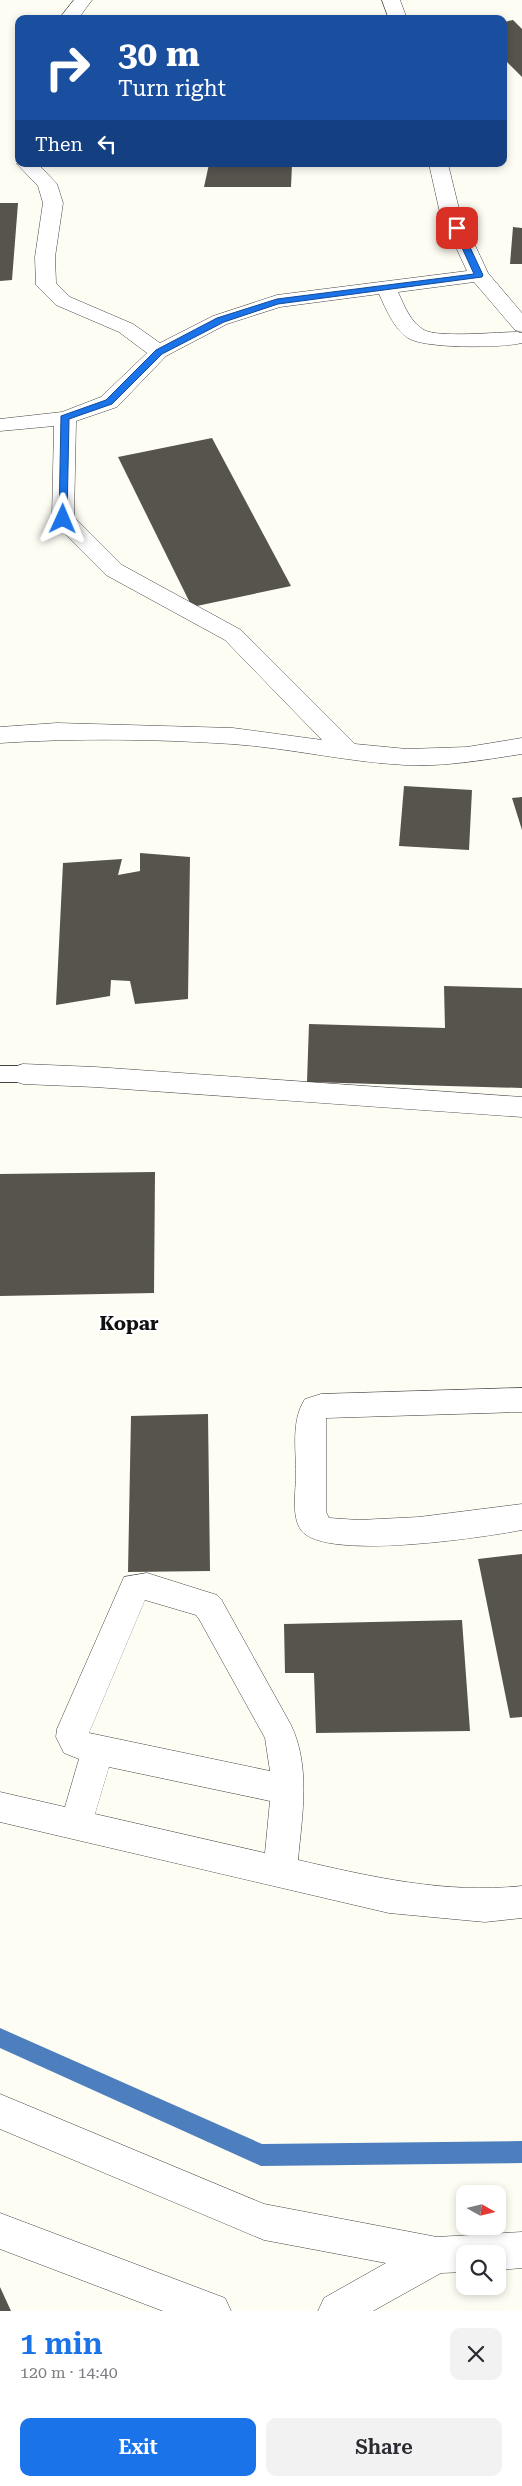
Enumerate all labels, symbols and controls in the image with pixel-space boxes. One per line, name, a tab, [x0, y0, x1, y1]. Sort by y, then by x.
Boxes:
text: 30 m	[118, 34, 200, 75]
icon: right	[35, 35, 100, 100]
text: Turn right	[118, 76, 226, 101]
icon: left	[93, 130, 121, 158]
text: Then	[35, 133, 83, 156]
pin	[436, 207, 478, 249]
icon: arrive	[443, 214, 471, 242]
position arrow	[36, 492, 88, 544]
district label: Kopar	[99, 1312, 159, 1335]
north arrow	[456, 2185, 506, 2235]
map controls	[456, 2185, 506, 2295]
button: search	[456, 2245, 506, 2295]
text: 1 min	[20, 2326, 103, 2361]
button: close	[450, 2328, 502, 2380]
text: 120 m · 14:40	[20, 2363, 118, 2382]
button: Exit	[20, 2418, 256, 2476]
button: Share	[266, 2418, 502, 2476]

